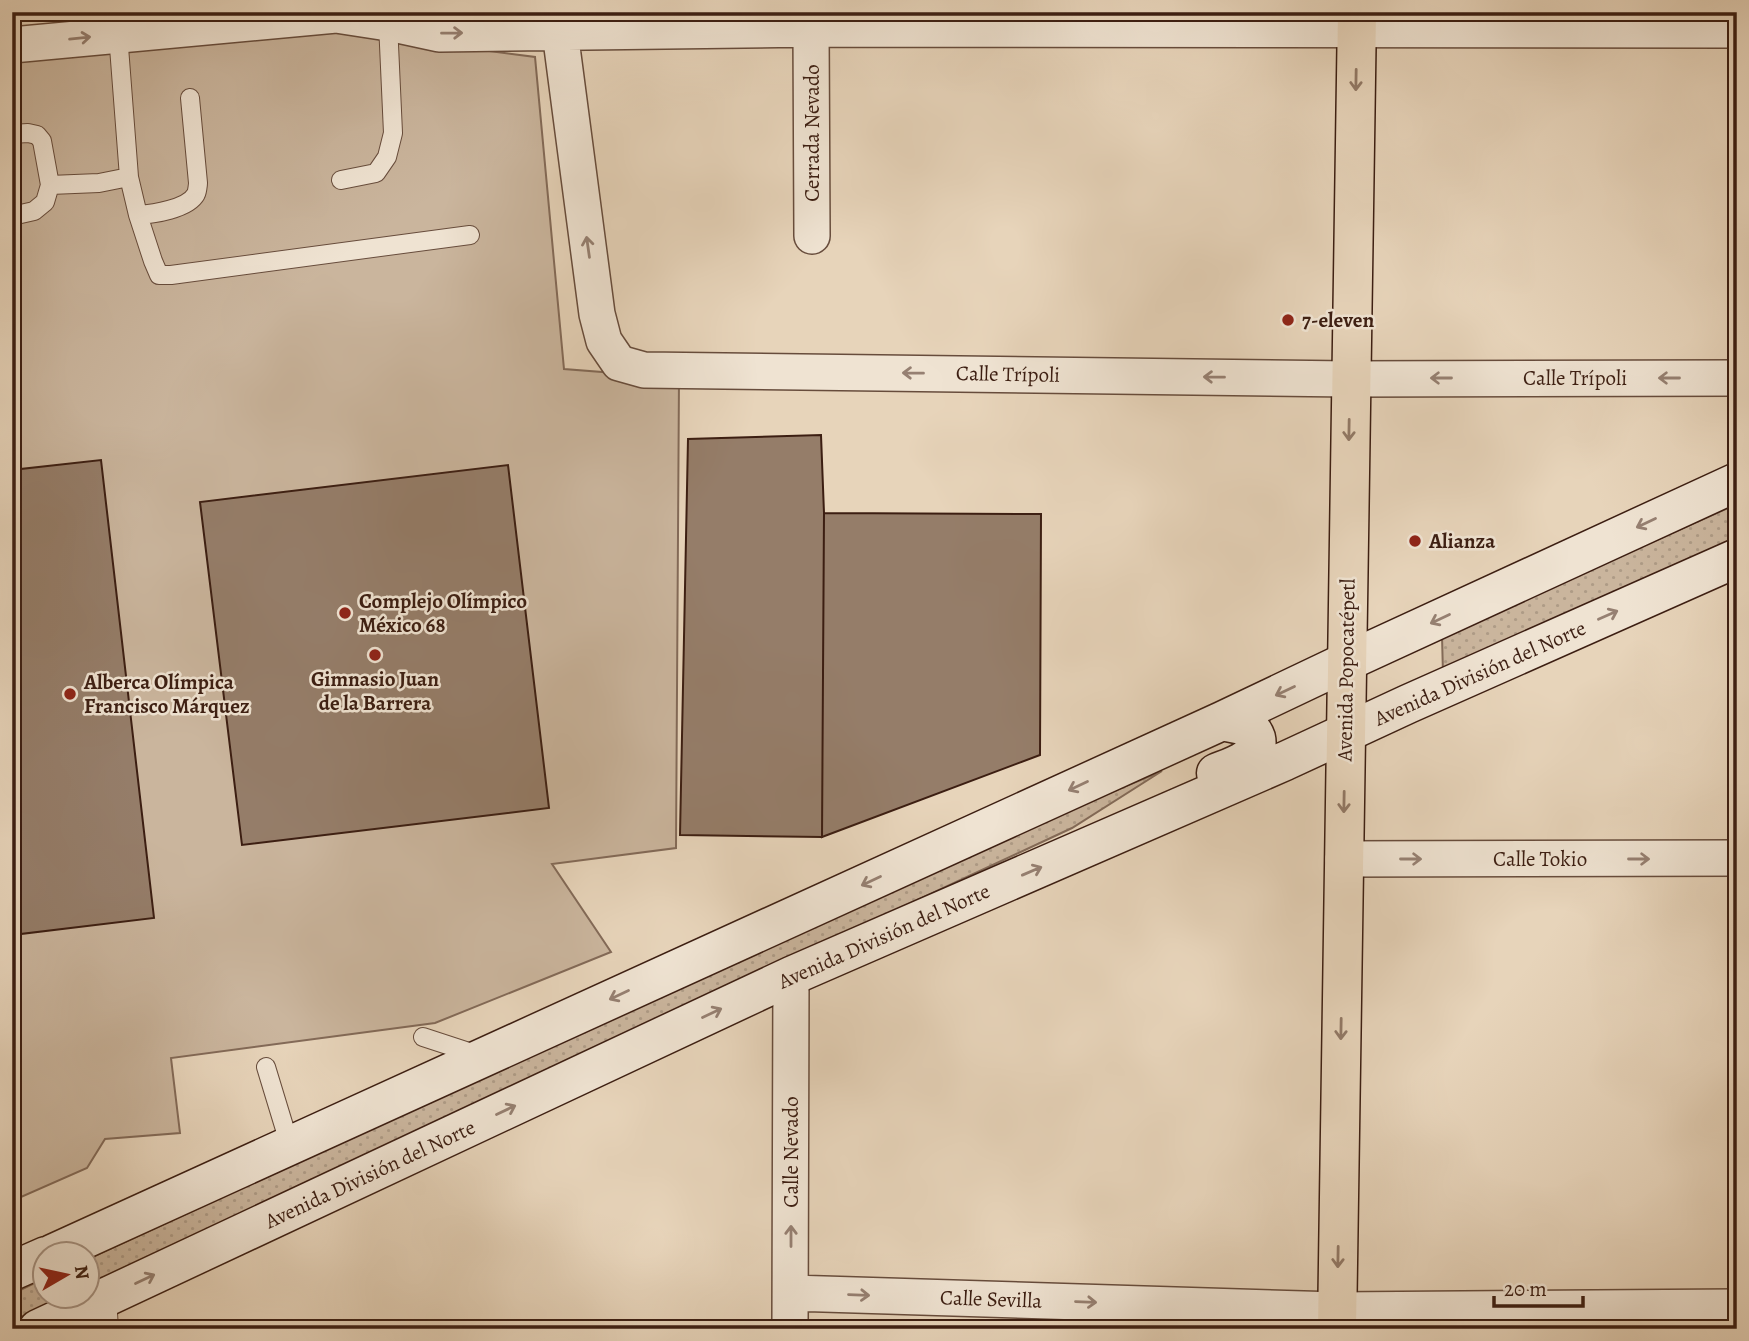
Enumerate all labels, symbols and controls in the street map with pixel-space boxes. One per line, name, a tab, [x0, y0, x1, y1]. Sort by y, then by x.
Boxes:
one-way arrow	[440, 27, 463, 40]
one-way arrow	[68, 31, 91, 44]
street label: Cerrada Nevado	[798, 64, 826, 202]
one-way arrow	[1349, 69, 1363, 92]
one-way arrow	[582, 236, 595, 258]
place label: 7-eleven	[1302, 306, 1374, 334]
marker: 7-eleven	[1280, 312, 1296, 328]
street label: Calle Trípoli	[956, 359, 1060, 389]
street label: Calle Trípoli	[1523, 364, 1627, 392]
one-way arrow	[901, 366, 924, 380]
one-way arrow	[1202, 370, 1225, 384]
one-way arrow	[1430, 371, 1453, 385]
one-way arrow	[1657, 371, 1680, 385]
one-way arrow	[1343, 419, 1356, 442]
one-way arrow	[1636, 518, 1657, 531]
place label: Alianza	[1428, 527, 1496, 555]
marker: Alianza	[1407, 533, 1423, 549]
street label: Avenida Popocatépetl	[1330, 578, 1362, 763]
place label: Complejo Olímpico México 68	[359, 587, 527, 639]
marker: Complejo Olímpico México 68	[337, 605, 353, 621]
one-way arrow	[1597, 608, 1618, 621]
one-way arrow	[1430, 613, 1451, 626]
street label: Avenida División del Norte	[1369, 614, 1590, 733]
marker: Gimnasio Juan de la Barrera	[367, 647, 383, 663]
place label: Gimnasio Juan de la Barrera	[311, 665, 439, 717]
place label: Alberca Olímpica Francisco Márquez	[83, 668, 250, 720]
one-way arrow	[1275, 685, 1296, 698]
marker: Alberca Olímpica Francisco Márquez	[62, 686, 78, 702]
one-way arrow	[1068, 780, 1089, 793]
one-way arrow	[1337, 790, 1351, 813]
street label: Calle Tokio	[1493, 845, 1587, 873]
one-way arrow	[1400, 852, 1423, 866]
one-way arrow	[1627, 852, 1650, 866]
one-way arrow	[1020, 864, 1042, 877]
one-way arrow	[861, 875, 882, 888]
street label: Avenida División del Norte	[773, 877, 994, 996]
one-way arrow	[609, 990, 630, 1003]
one-way arrow	[701, 1006, 722, 1019]
one-way arrow	[1334, 1018, 1348, 1041]
street label: Calle Nevado	[777, 1096, 805, 1208]
one-way arrow	[495, 1102, 516, 1116]
street label: Avenida División del Norte	[259, 1113, 480, 1235]
one-way arrow	[784, 1225, 798, 1248]
north arrow	[32, 1240, 102, 1310]
one-way arrow	[1331, 1245, 1345, 1268]
text: N	[68, 1264, 96, 1282]
scale bar	[1494, 1264, 1583, 1308]
one-way arrow	[134, 1272, 155, 1285]
text: 20 m	[1504, 1275, 1547, 1303]
street label: Calle Sevilla	[939, 1283, 1043, 1315]
one-way arrow	[847, 1289, 870, 1302]
one-way arrow	[1075, 1296, 1098, 1309]

